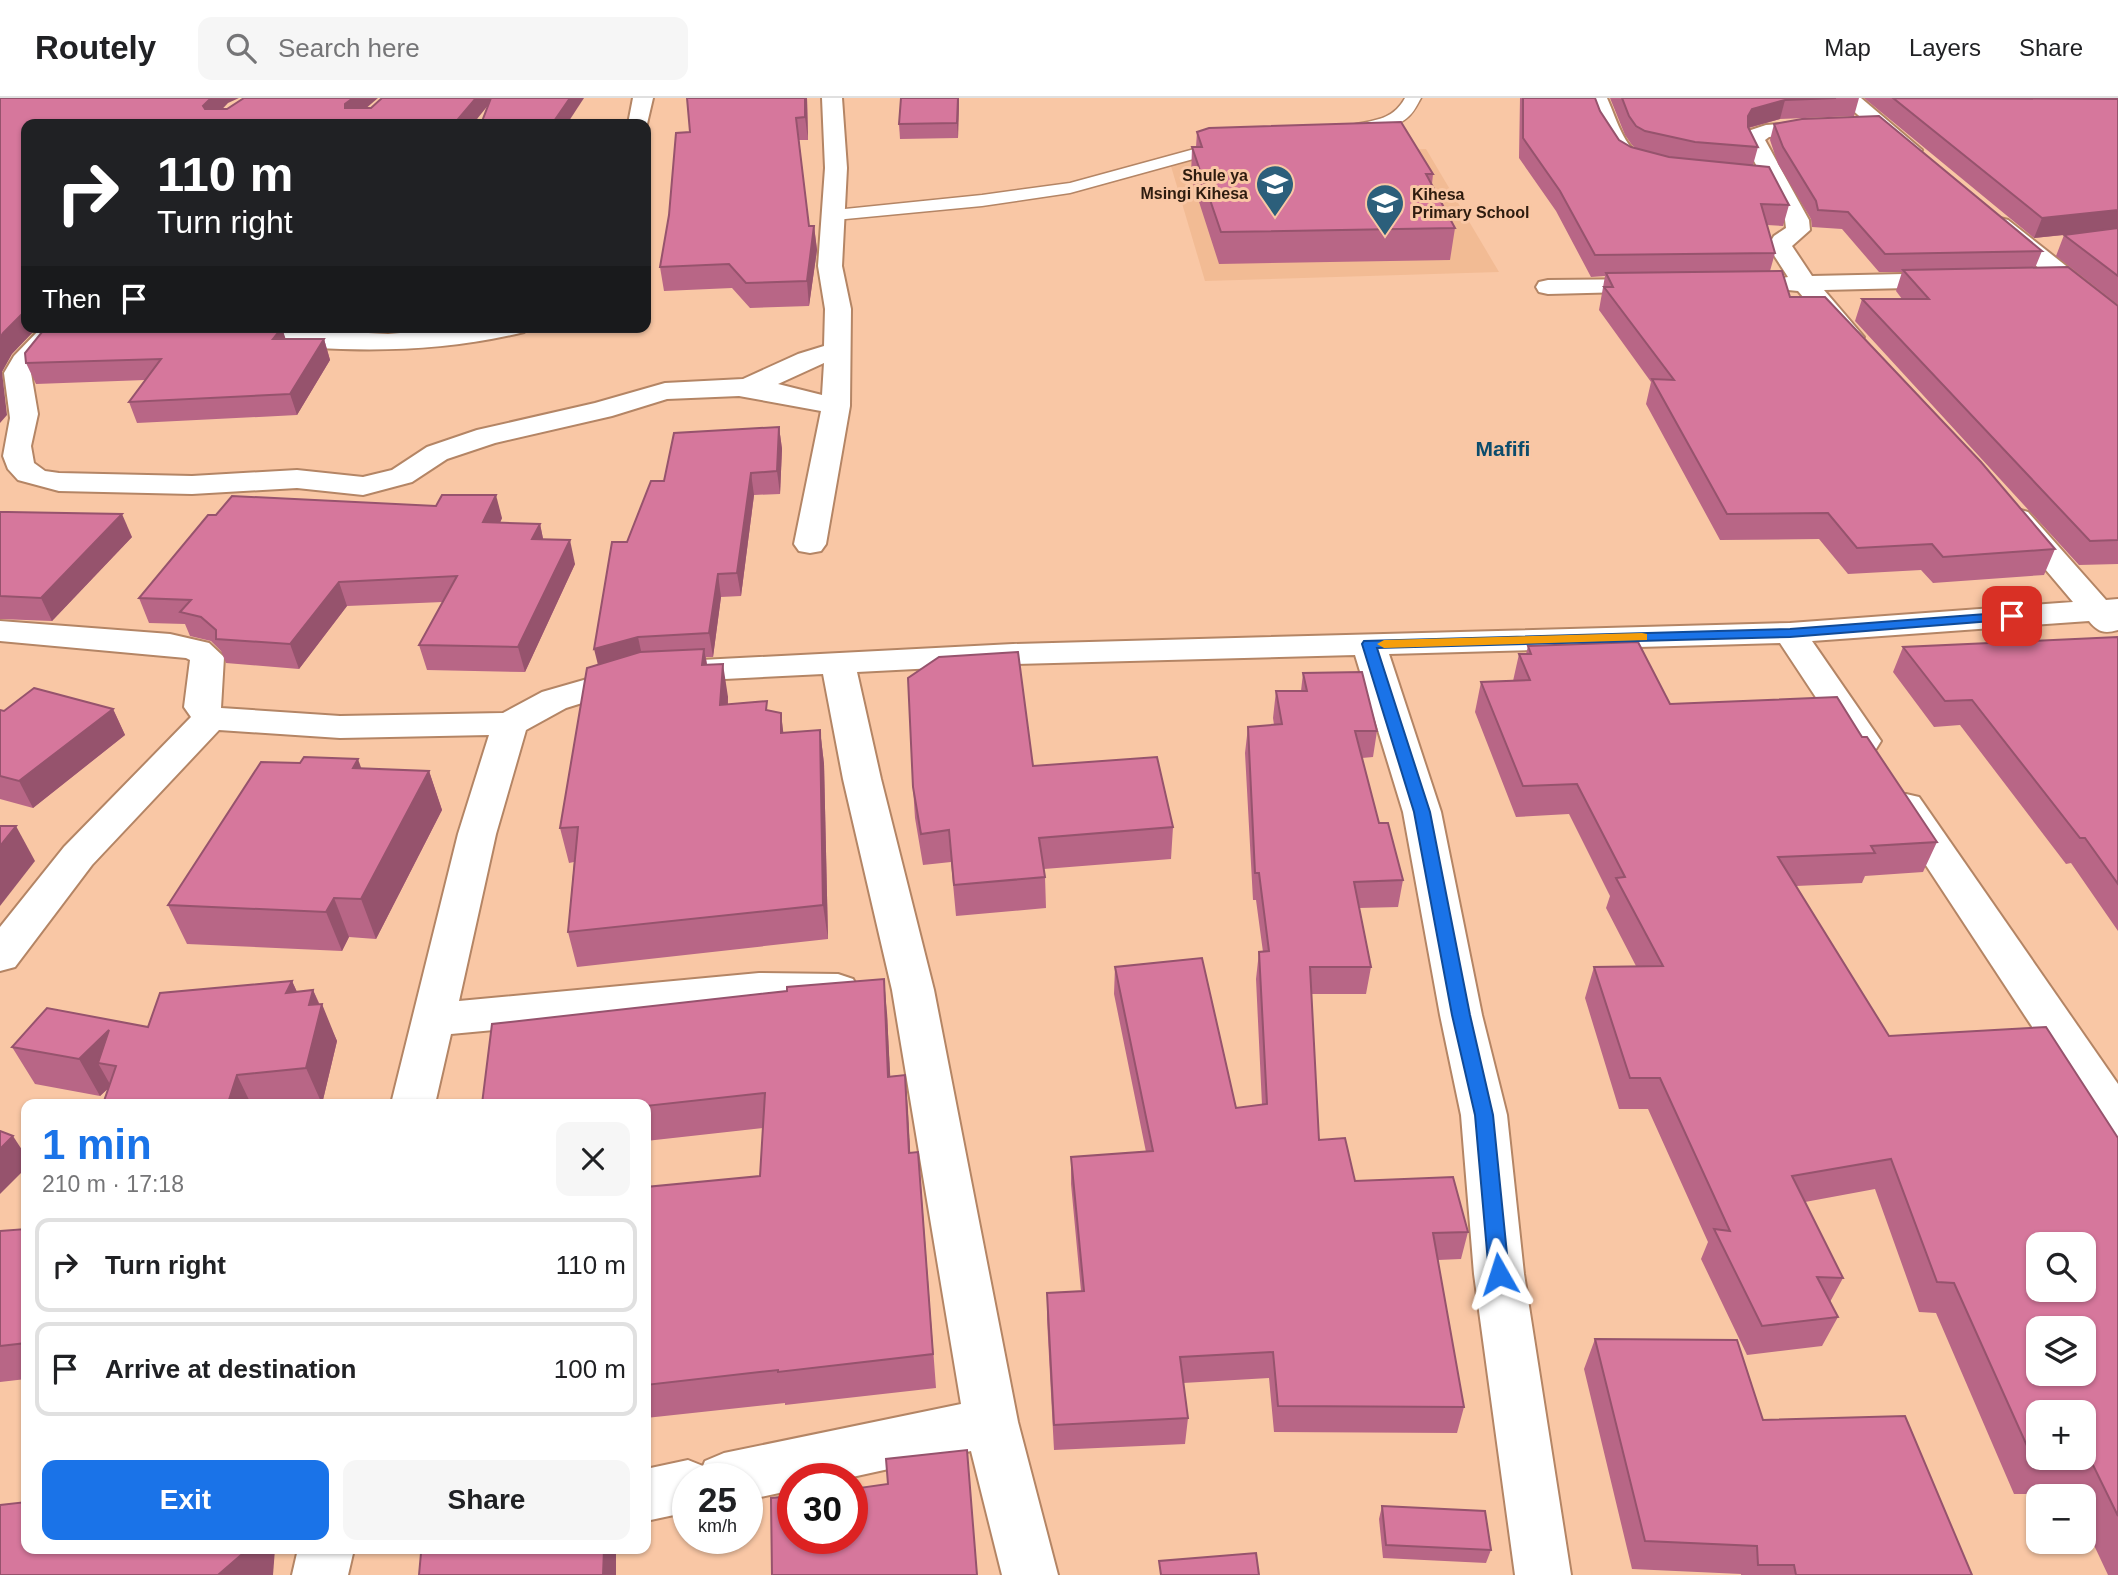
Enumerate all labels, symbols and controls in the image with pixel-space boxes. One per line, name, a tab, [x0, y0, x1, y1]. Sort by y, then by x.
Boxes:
search box	[198, 17, 688, 80]
text: Routely	[35, 29, 156, 66]
icon: search	[222, 29, 260, 67]
text: Search here	[278, 33, 420, 63]
text: Map	[1824, 34, 1871, 61]
text: Layers	[1909, 34, 1981, 61]
text: Share	[2019, 34, 2083, 61]
icon: right	[42, 147, 133, 238]
text: 110 m	[157, 147, 293, 201]
school or university icon: Shule ya Msingi Kihesa	[1254, 163, 1296, 218]
place label: Shule ya Msingi Kihesa	[1140, 167, 1248, 202]
school or university icon: Kihesa Primary School	[1364, 182, 1406, 237]
place label: Kihesa Primary School	[1412, 186, 1529, 221]
text: Turn right	[157, 204, 293, 240]
icon: arrive	[115, 280, 153, 318]
text: Then	[42, 284, 101, 314]
district label: Mafifi	[1476, 437, 1530, 460]
pin	[1982, 586, 2042, 646]
icon: arrive	[1993, 597, 2031, 635]
text: 1 min	[42, 1121, 152, 1168]
button: close	[556, 1122, 630, 1196]
text: 210 m · 17:18	[42, 1171, 184, 1197]
map controls	[2026, 1232, 2096, 1554]
button: search	[2026, 1232, 2096, 1302]
position arrow	[1462, 1237, 1536, 1311]
icon: right	[46, 1246, 84, 1284]
text: Turn right	[105, 1250, 226, 1280]
text: 110 m	[556, 1250, 626, 1280]
button: layers	[2026, 1316, 2096, 1386]
icon: arrive	[46, 1350, 84, 1388]
text: Arrive at destination	[105, 1354, 356, 1384]
text: 100 m	[554, 1354, 626, 1384]
button: +	[2026, 1400, 2096, 1470]
button: Exit	[42, 1460, 329, 1540]
button: Share	[343, 1460, 630, 1540]
speed limit sign: 30	[777, 1463, 868, 1554]
text: 25	[698, 1480, 737, 1519]
button: −	[2026, 1484, 2096, 1554]
text: km/h	[698, 1516, 737, 1536]

